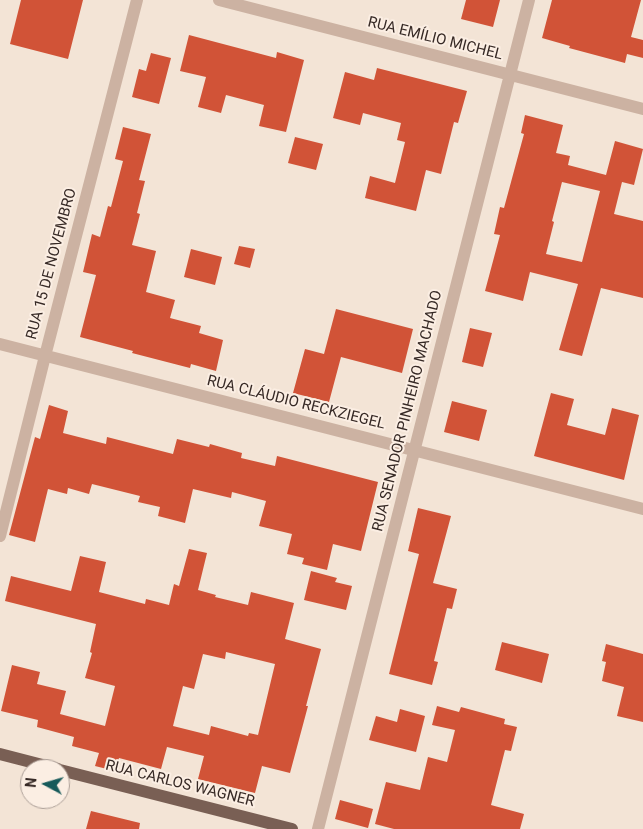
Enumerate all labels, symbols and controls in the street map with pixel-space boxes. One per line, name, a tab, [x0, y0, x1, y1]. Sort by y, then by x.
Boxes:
street label: RUA EMÍLIO MICHEL	[366, 14, 504, 64]
street label: RUA 15 DE NOVEMBRO	[23, 186, 81, 342]
street label: RUA SENADOR PINHEIRO MACHADO	[369, 289, 447, 533]
street label: RUA CLÁUDIO RECKZIEGEL	[205, 372, 387, 434]
street label: RUA CARLOS WAGNER	[104, 757, 256, 811]
north arrow	[20, 759, 70, 809]
text: N	[23, 777, 40, 788]

